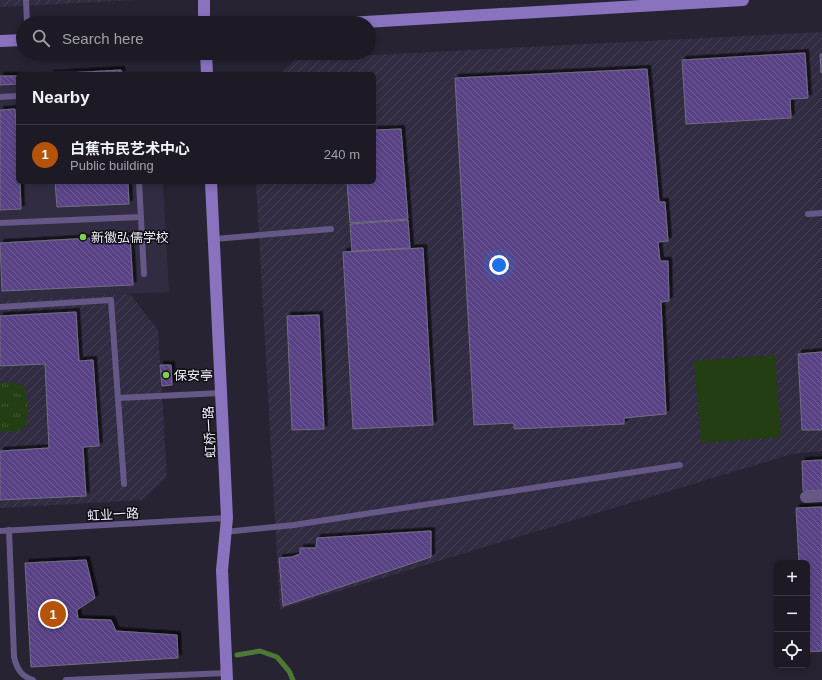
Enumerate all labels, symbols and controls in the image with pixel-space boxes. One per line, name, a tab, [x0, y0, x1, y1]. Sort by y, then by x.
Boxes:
search box	[16, 16, 376, 60]
icon: search	[30, 27, 52, 49]
text: Search here	[62, 30, 144, 47]
text: Nearby	[32, 88, 90, 107]
text: 白蕉市民艺术中心	[70, 140, 190, 157]
text: 1	[41, 147, 49, 162]
text: 240 m	[324, 147, 360, 162]
text: Public building	[70, 158, 154, 173]
place label: 新徽弘儒学校	[91, 230, 169, 245]
marker: 新徽弘儒学校	[78, 232, 88, 242]
your location	[489, 255, 509, 275]
place label: 保安亭	[174, 368, 213, 383]
marker: 保安亭	[161, 370, 171, 380]
street label: 虹桥一路	[201, 406, 218, 458]
street label: 虹业一路	[87, 506, 139, 523]
map controls	[774, 560, 810, 668]
button: +	[774, 560, 810, 596]
button: −	[774, 596, 810, 632]
pin: 1	[40, 599, 66, 629]
button: locate	[774, 632, 810, 668]

